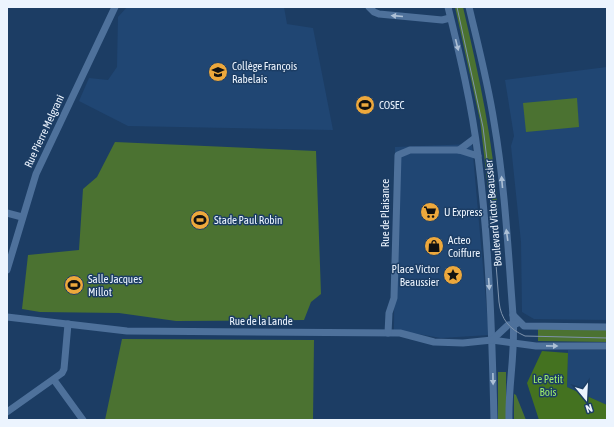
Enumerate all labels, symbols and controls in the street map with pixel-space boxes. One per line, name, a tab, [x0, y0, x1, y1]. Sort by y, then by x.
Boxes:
one-way arrow	[391, 13, 403, 19]
one-way arrow	[454, 39, 460, 51]
place label: Collège François Rabelais	[232, 60, 297, 85]
school or university icon: Collège François Rabelais	[207, 61, 229, 83]
street label: Rue Pierre Melgrani	[22, 93, 66, 169]
sports icon: COSEC	[354, 94, 376, 116]
place label: COSEC	[379, 99, 404, 111]
street label: Boulevard Victor Beaussier	[482, 158, 504, 267]
one-way arrow	[498, 176, 505, 188]
street label: Rue de Plaisance	[379, 179, 391, 247]
supermarket icon: U Express	[419, 201, 441, 223]
place label: U Express	[444, 206, 482, 218]
sports icon: Stade Paul Robin	[189, 209, 211, 231]
place label: Stade Paul Robin	[214, 214, 282, 226]
one-way arrow	[504, 228, 510, 241]
place label: Acteo Coiffure	[448, 234, 480, 259]
shop icon: Acteo Coiffure	[423, 235, 445, 257]
place label: Place Victor Beaussier	[392, 263, 440, 288]
place icon: Place Victor Beaussier	[442, 264, 464, 286]
place label: Salle Jacques Millot	[88, 273, 142, 298]
sports icon: Salle Jacques Millot	[63, 274, 85, 296]
one-way arrow	[485, 278, 492, 290]
street label: Rue de la Lande	[229, 315, 293, 327]
one-way arrow	[546, 343, 559, 349]
one-way arrow	[490, 373, 496, 386]
park label: Le Petit Bois	[533, 373, 563, 398]
north arrow	[566, 379, 606, 419]
text: N	[584, 402, 594, 415]

